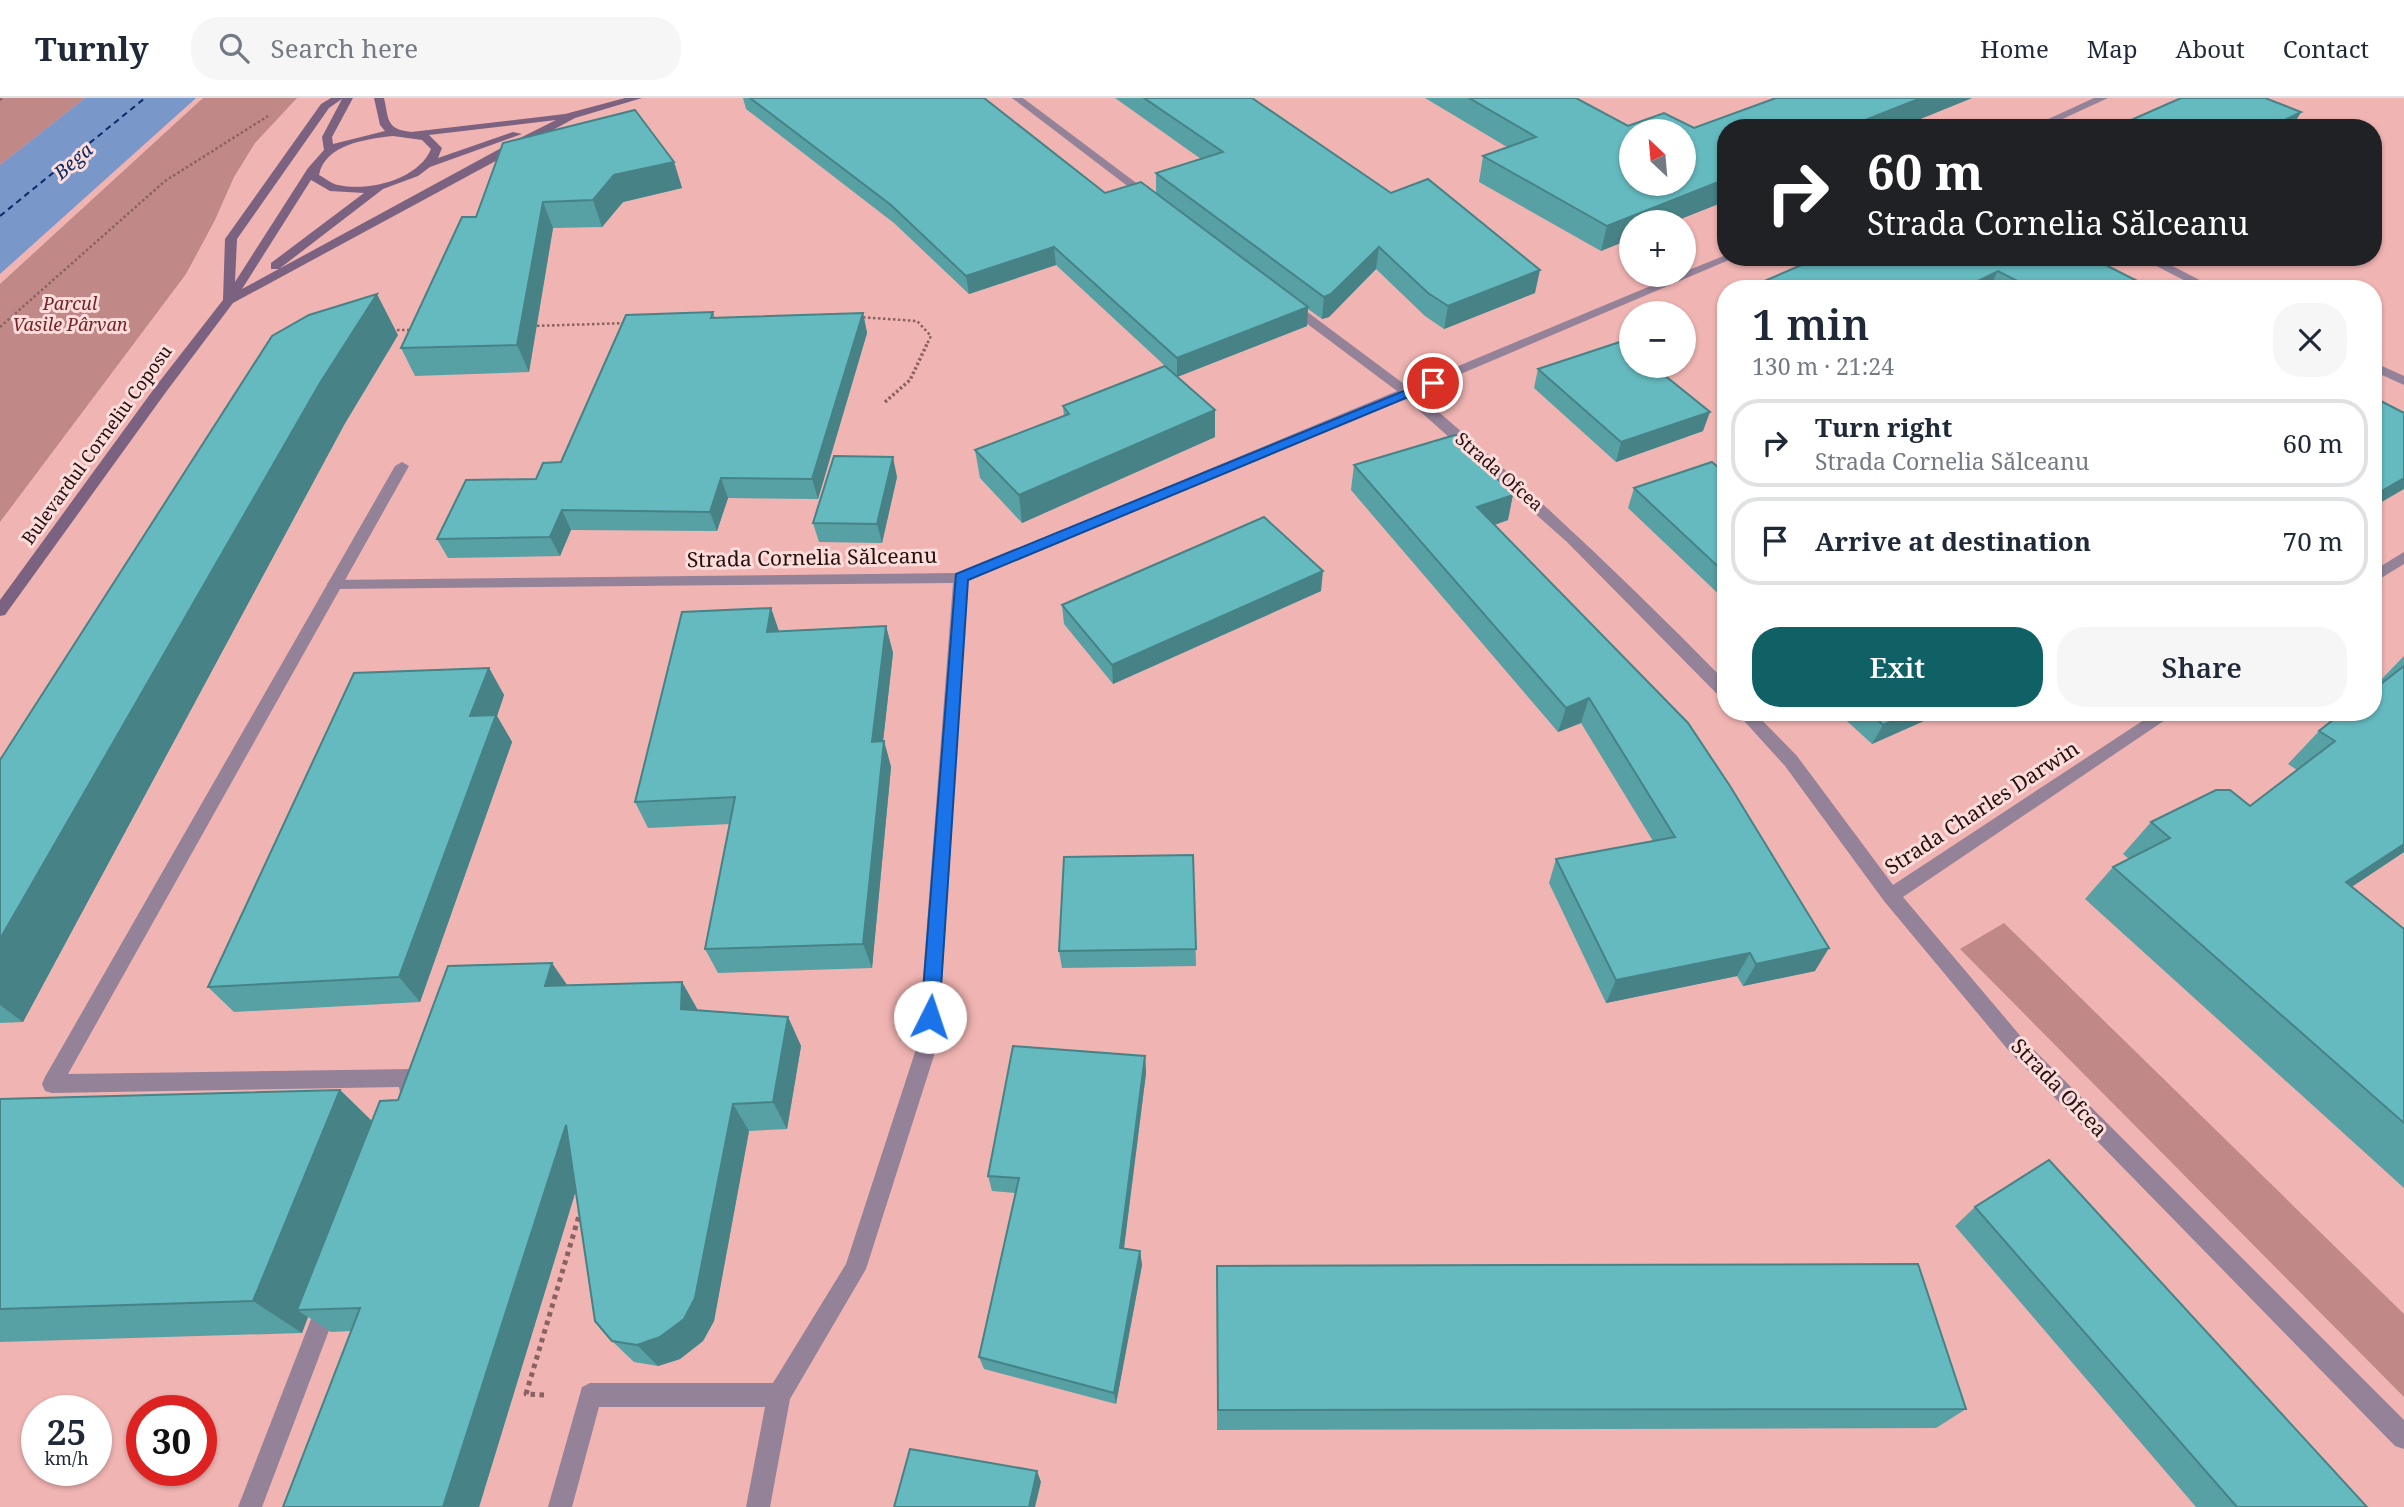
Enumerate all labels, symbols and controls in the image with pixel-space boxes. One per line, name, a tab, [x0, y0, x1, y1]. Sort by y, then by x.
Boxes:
search box	[191, 17, 681, 80]
text: Turnly	[35, 26, 149, 71]
icon: search	[215, 29, 253, 67]
text: Search here	[271, 30, 418, 66]
text: Home	[1980, 32, 2049, 65]
text: Map	[2087, 32, 2138, 65]
text: About	[2176, 32, 2245, 65]
text: Contact	[2283, 32, 2369, 65]
north arrow	[1619, 119, 1696, 196]
map controls	[1619, 119, 1696, 378]
water label: Bega	[47, 137, 98, 186]
text: 60 m	[1867, 138, 1983, 204]
icon: right	[1752, 147, 1843, 238]
text: Strada Cornelia Sălceanu	[1867, 201, 2249, 244]
button: +	[1619, 210, 1696, 287]
park label: Parcul Vasile Pârvan	[12, 291, 128, 336]
text: 1 min	[1752, 295, 1869, 352]
button: −	[1619, 301, 1696, 378]
button: close	[2273, 303, 2347, 377]
street label: Bulevardul Corneliu Coposu	[16, 339, 177, 549]
text: 130 m · 21:24	[1752, 350, 1894, 382]
pin	[1403, 353, 1463, 413]
icon: arrive	[1414, 364, 1452, 402]
text: Turn right	[1815, 409, 1952, 445]
icon: right	[1756, 424, 1794, 462]
text: 60 m	[2283, 425, 2343, 461]
street label: Strada Ofcea	[1451, 426, 1549, 516]
text: Strada Cornelia Sălceanu	[1815, 445, 2089, 477]
icon: arrive	[1756, 522, 1794, 560]
text: Arrive at destination	[1815, 523, 2091, 559]
text: 70 m	[2283, 523, 2343, 559]
street label: Strada Cornelia Sălceanu	[686, 541, 937, 573]
button: Exit	[1752, 627, 2043, 707]
button: Share	[2057, 627, 2347, 707]
street label: Strada Charles Darwin	[1879, 734, 2084, 881]
position arrow	[893, 980, 967, 1054]
street label: Strada Ofcea	[2006, 1032, 2114, 1143]
speed limit sign: 30	[126, 1395, 217, 1486]
text: 25	[47, 1408, 86, 1455]
text: km/h	[44, 1446, 89, 1470]

